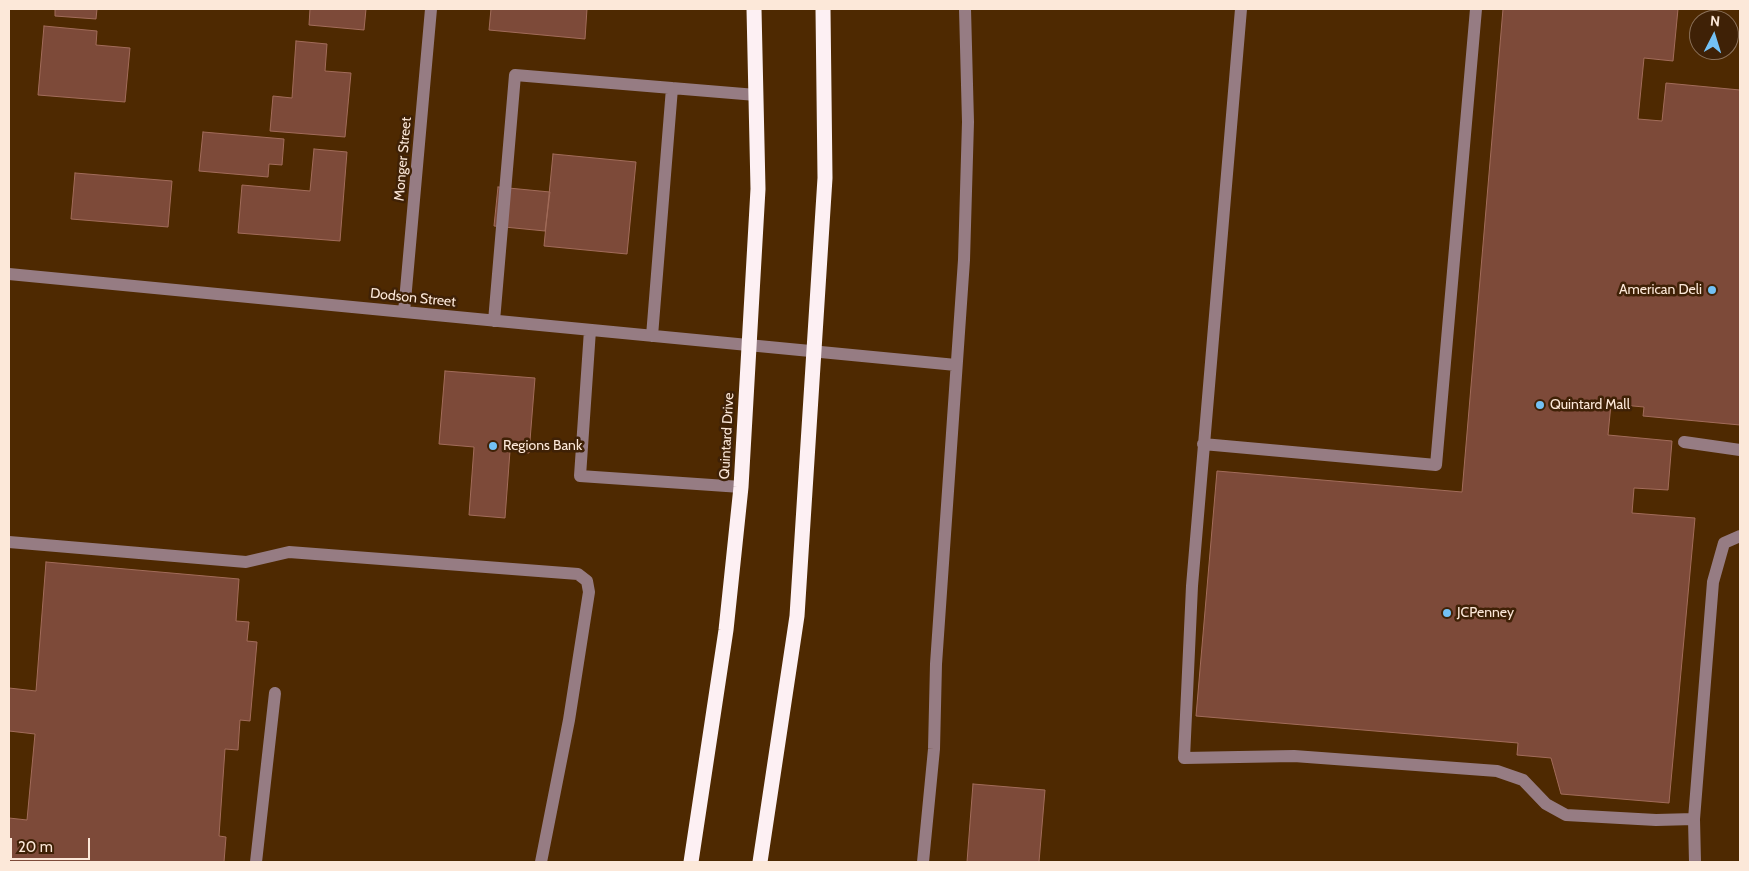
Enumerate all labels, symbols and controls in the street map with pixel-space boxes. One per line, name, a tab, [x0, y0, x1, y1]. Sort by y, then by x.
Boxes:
north arrow	[1689, 10, 1739, 60]
text: N	[1710, 12, 1721, 30]
street label: Monger Street	[391, 116, 415, 202]
place label: American Deli	[1619, 282, 1702, 298]
marker: American Deli	[1706, 284, 1718, 296]
street label: Dodson Street	[369, 285, 457, 311]
street label: Quintard Drive	[716, 392, 738, 480]
place label: Quintard Mall	[1550, 397, 1630, 413]
marker: Quintard Mall	[1534, 399, 1546, 411]
place label: Regions Bank	[503, 438, 582, 454]
marker: Regions Bank	[487, 440, 499, 452]
place label: JCPenney	[1457, 605, 1514, 621]
marker: JCPenney	[1441, 607, 1453, 619]
scale bar	[12, 828, 92, 860]
text: 20 m	[18, 838, 53, 856]

